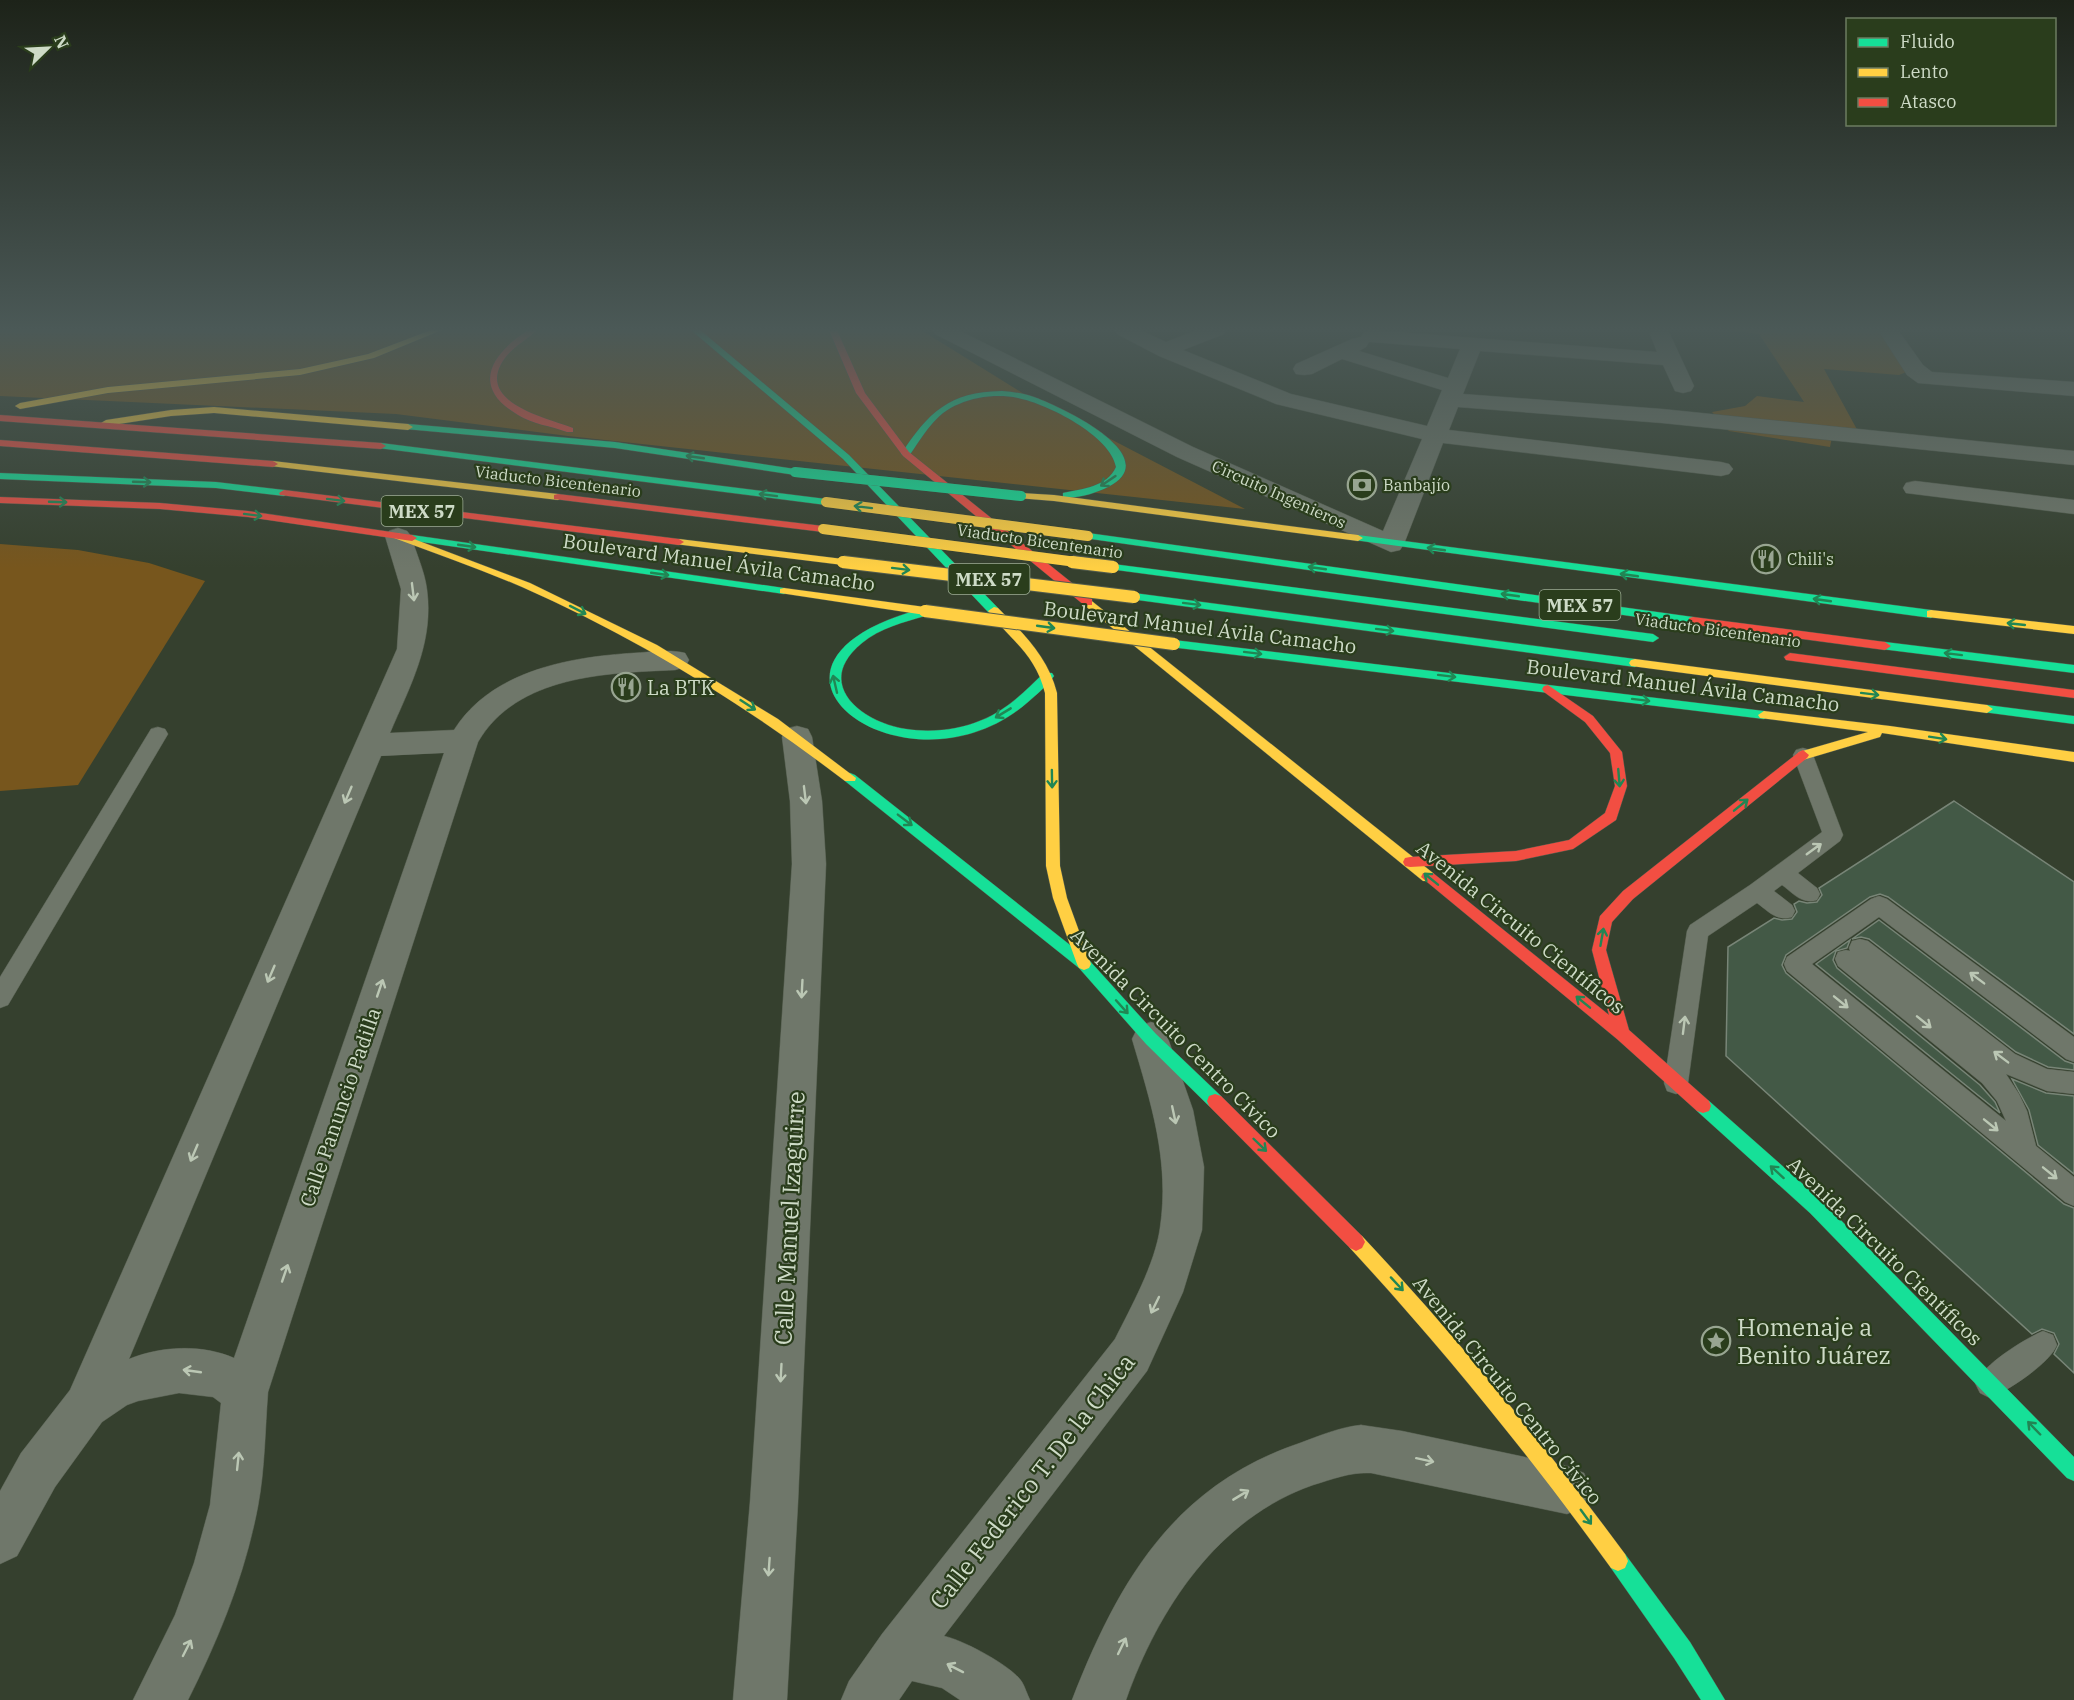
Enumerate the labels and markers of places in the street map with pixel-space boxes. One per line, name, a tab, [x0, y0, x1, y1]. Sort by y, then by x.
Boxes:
bank icon: Banbajío	[1346, 469, 1378, 501]
place label: Banbajío	[1383, 475, 1450, 495]
restaurant icon: Chili's	[1750, 543, 1782, 575]
place label: Chili's	[1787, 549, 1834, 569]
restaurant icon: La BTK	[610, 671, 642, 703]
place label: La BTK	[647, 674, 715, 701]
place label: Homenaje a Benito Juárez	[1737, 1311, 1891, 1371]
place icon: Homenaje a Benito Juárez	[1700, 1325, 1732, 1357]

